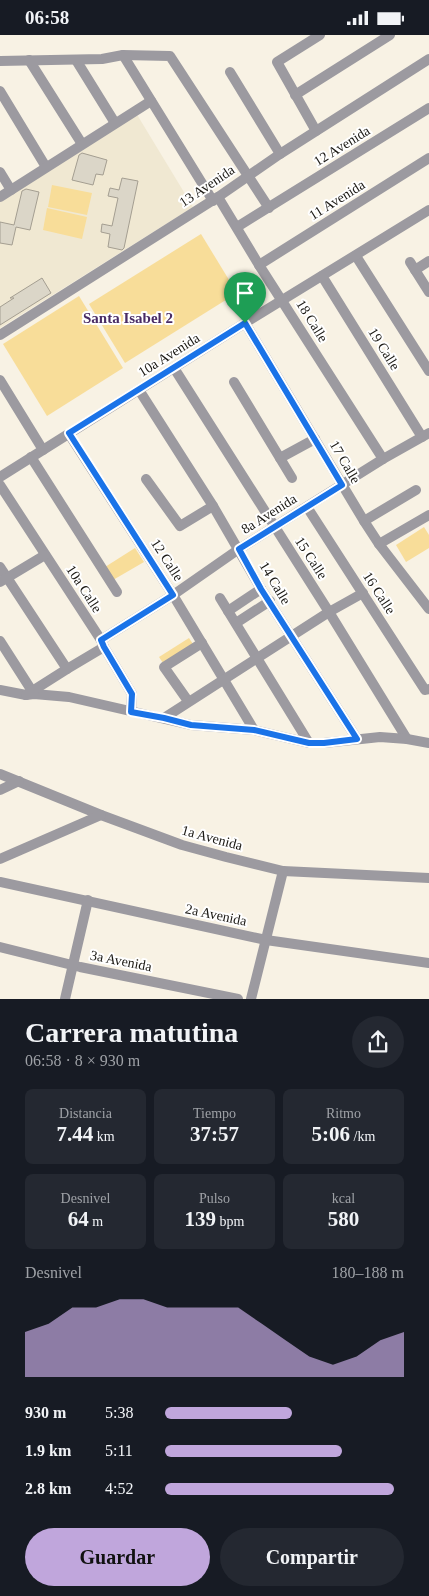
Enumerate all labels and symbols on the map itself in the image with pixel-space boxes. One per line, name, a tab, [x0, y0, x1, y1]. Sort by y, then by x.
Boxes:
street label: 12 Avenida	[311, 123, 373, 169]
street label: 13 Avenida	[177, 162, 238, 210]
street label: 11 Avenida	[306, 177, 368, 223]
pin	[224, 272, 266, 323]
street label: 18 Calle	[293, 297, 331, 345]
district label: Santa Isabel 2	[83, 310, 173, 326]
street label: 19 Calle	[365, 325, 403, 373]
street label: 10a Avenida	[136, 330, 203, 380]
street label: 17 Calle	[327, 438, 363, 486]
street label: 8a Avenida	[239, 491, 300, 537]
street label: 15 Calle	[292, 534, 330, 582]
street label: 12 Calle	[148, 536, 186, 584]
street label: 14 Calle	[256, 559, 294, 607]
street label: 10a Calle	[63, 563, 105, 615]
street label: 16 Calle	[360, 569, 398, 617]
street label: 1a Avenida	[180, 823, 245, 854]
street label: 2a Avenida	[184, 901, 249, 929]
street label: 3a Avenida	[89, 948, 154, 974]

